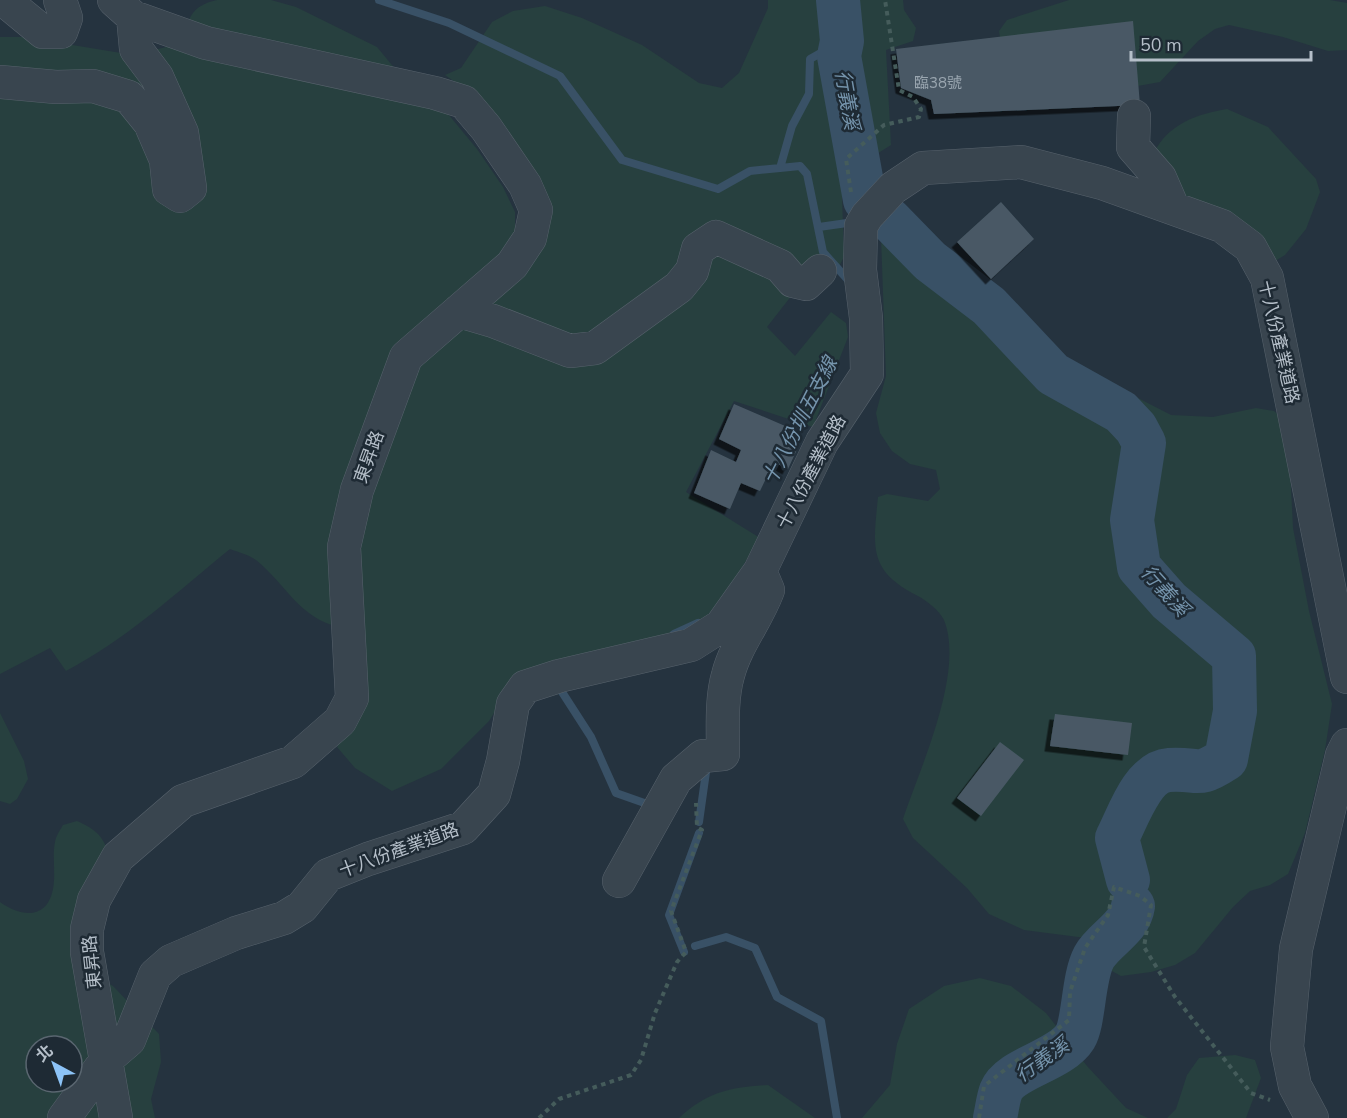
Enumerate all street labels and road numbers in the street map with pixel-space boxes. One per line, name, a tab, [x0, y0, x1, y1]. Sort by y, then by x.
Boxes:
street label: 十八份產業道路	[1253, 278, 1305, 406]
street label: 十八份產業道路	[771, 411, 851, 533]
street label: 東昇路	[348, 428, 390, 486]
street label: 十八份產業道路	[336, 817, 462, 883]
street label: 東昇路	[77, 934, 107, 990]

